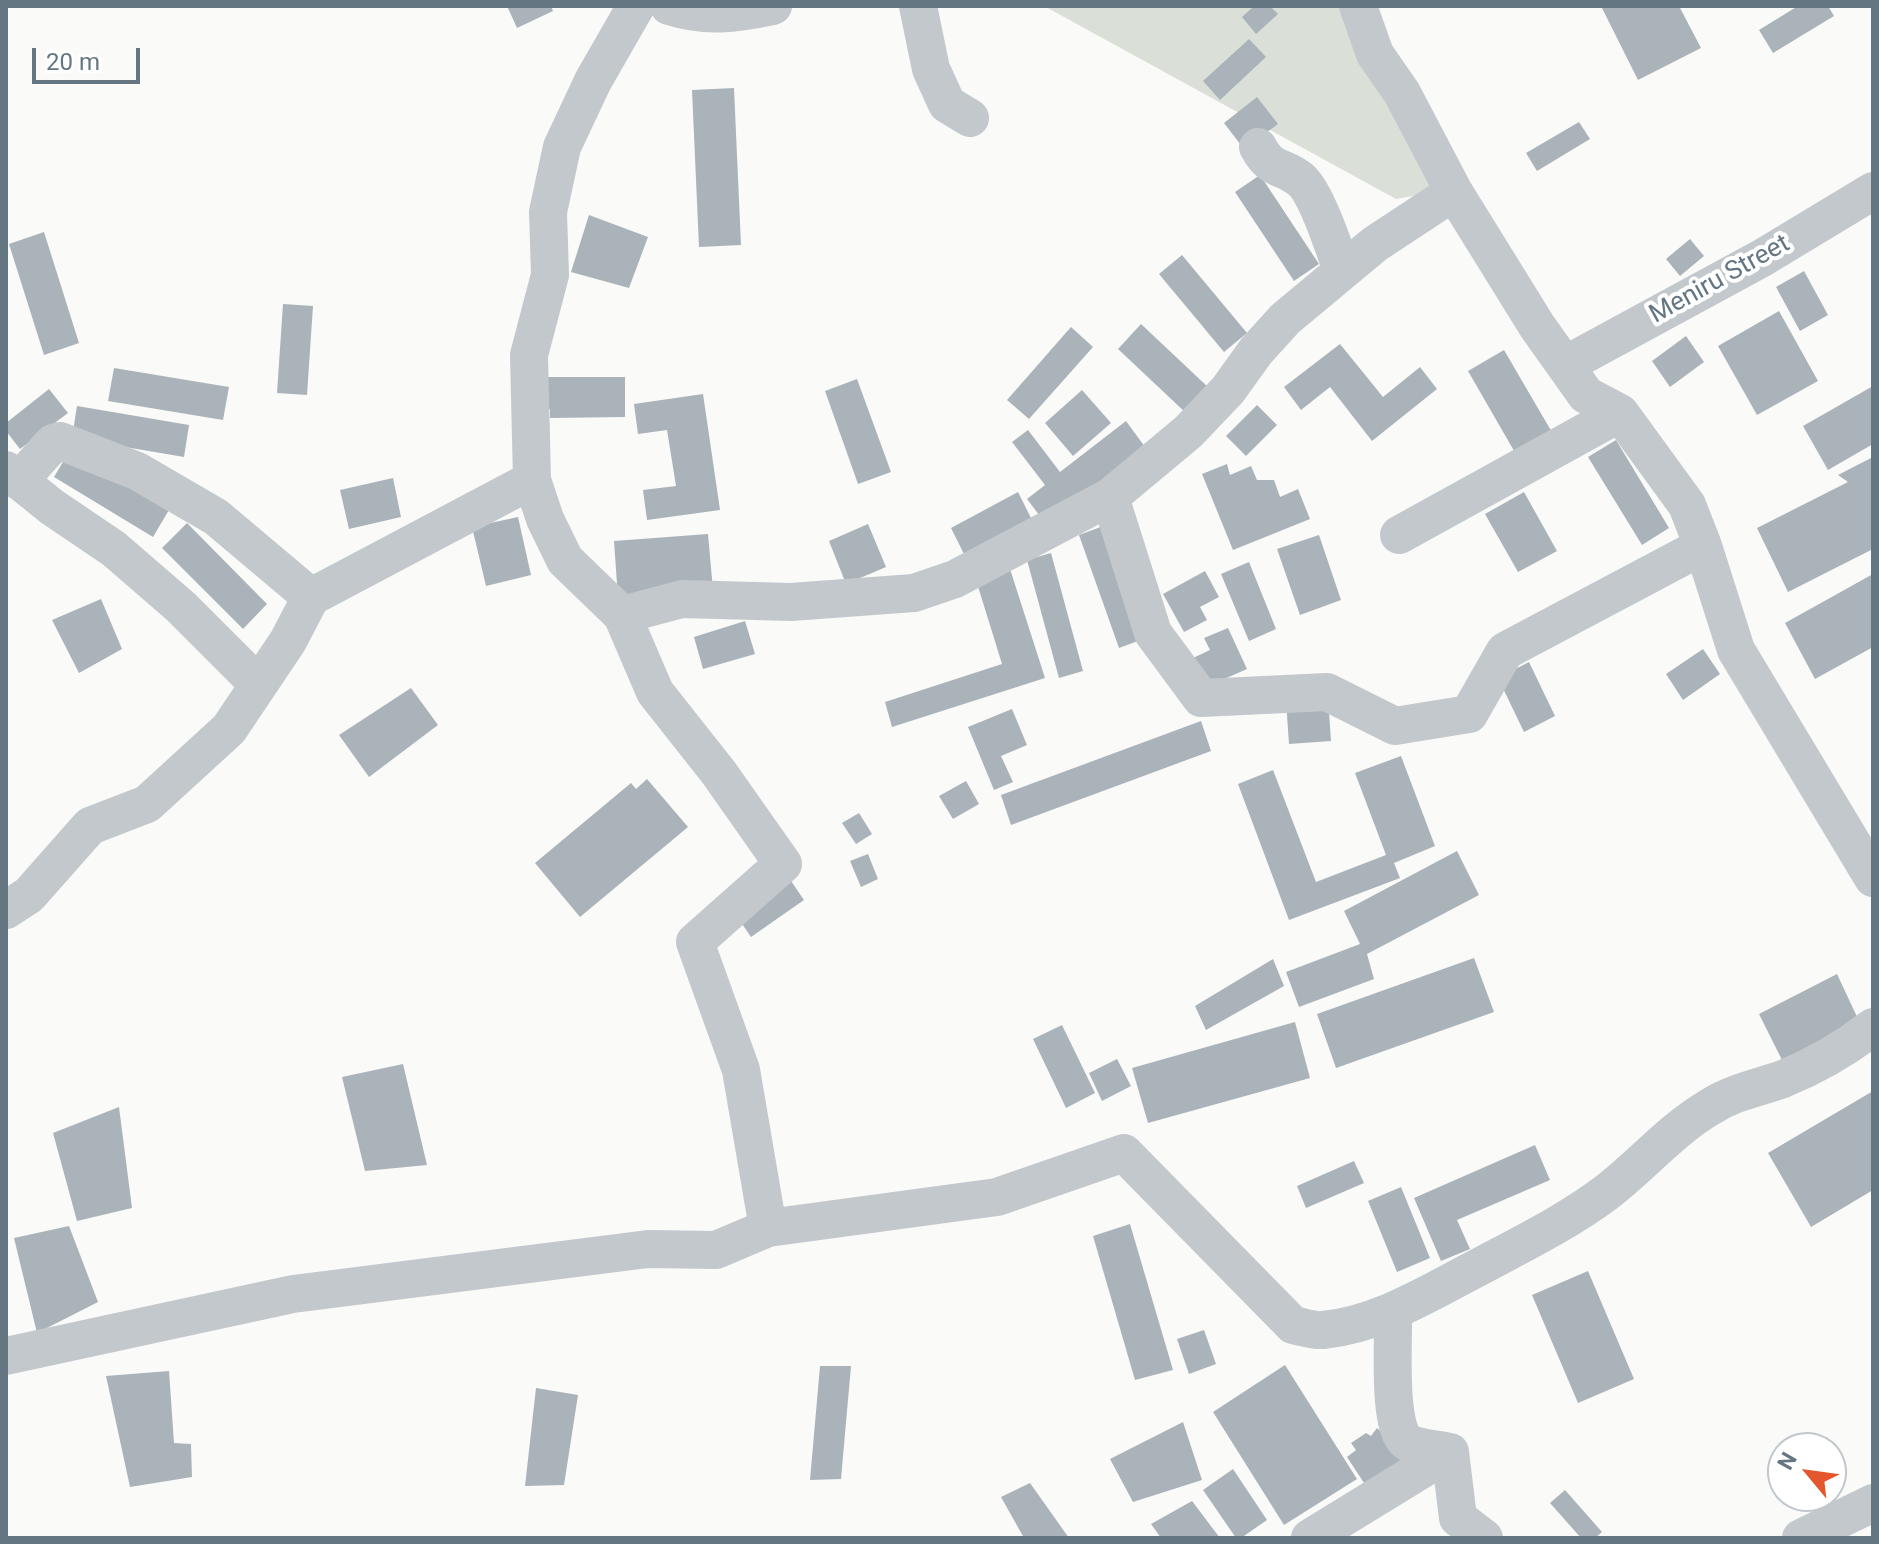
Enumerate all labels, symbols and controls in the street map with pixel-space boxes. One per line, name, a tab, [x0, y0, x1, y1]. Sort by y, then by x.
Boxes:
scale bar	[36, 32, 144, 82]
text: 20 m	[46, 48, 100, 76]
street label: Meniru Street	[1644, 229, 1796, 331]
north arrow	[1767, 1432, 1847, 1512]
text: N	[1773, 1448, 1802, 1474]

